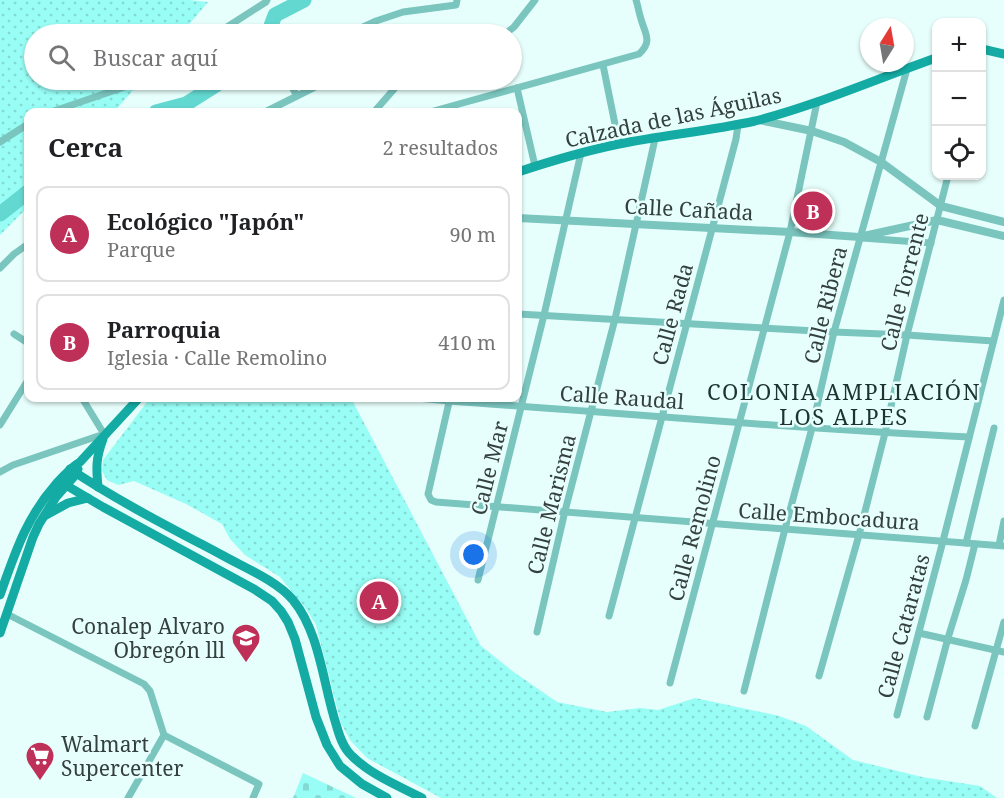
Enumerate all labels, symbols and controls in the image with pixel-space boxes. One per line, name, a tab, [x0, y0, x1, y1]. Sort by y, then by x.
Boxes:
north arrow	[860, 18, 914, 72]
map controls	[932, 18, 986, 180]
button: +	[932, 18, 986, 72]
search box	[24, 24, 522, 90]
icon: search	[45, 41, 78, 74]
text: Buscar aquí	[93, 42, 217, 72]
button: −	[932, 72, 986, 126]
street label: Calzada de las Águilas	[562, 80, 784, 154]
button: locate	[932, 126, 986, 180]
text: Cerca	[48, 129, 123, 165]
text: 2 resultados	[382, 134, 498, 161]
pin: B	[794, 188, 832, 234]
street label: Calle Cañada	[624, 192, 754, 226]
text: Ecológico "Japón"	[107, 206, 304, 236]
street label: Calle Torrente	[873, 210, 935, 354]
text: A	[62, 221, 77, 248]
text: 90 m	[450, 221, 496, 248]
text: Parque	[107, 236, 175, 263]
street label: Calle Ribera	[797, 243, 853, 367]
street label: Calle Rada	[645, 260, 699, 368]
text: Parroquia	[107, 314, 221, 344]
text: B	[63, 329, 76, 356]
text: 410 m	[438, 329, 496, 356]
text: Iglesia · Calle Remolino	[107, 344, 327, 371]
district label: COLONIA AMPLIACIÓN LOS ALPES	[707, 376, 981, 431]
street label: Calle Raudal	[559, 379, 686, 415]
street label: Calle Mar	[464, 418, 514, 518]
street label: Calle Marisma	[520, 431, 582, 577]
street label: Calle Remolino	[661, 452, 727, 604]
street label: Calle Embocadura	[737, 496, 921, 536]
your location	[459, 540, 488, 569]
street label: Calle Cataratas	[870, 551, 936, 701]
pin: A	[360, 578, 398, 624]
place label: Conalep Alvaro Obregón lll	[71, 612, 225, 664]
school or university icon: Conalep Alvaro Obregón lll	[230, 622, 262, 664]
place label: Walmart Supercenter	[61, 730, 184, 782]
supermarket icon: Walmart Supercenter	[24, 740, 56, 782]

